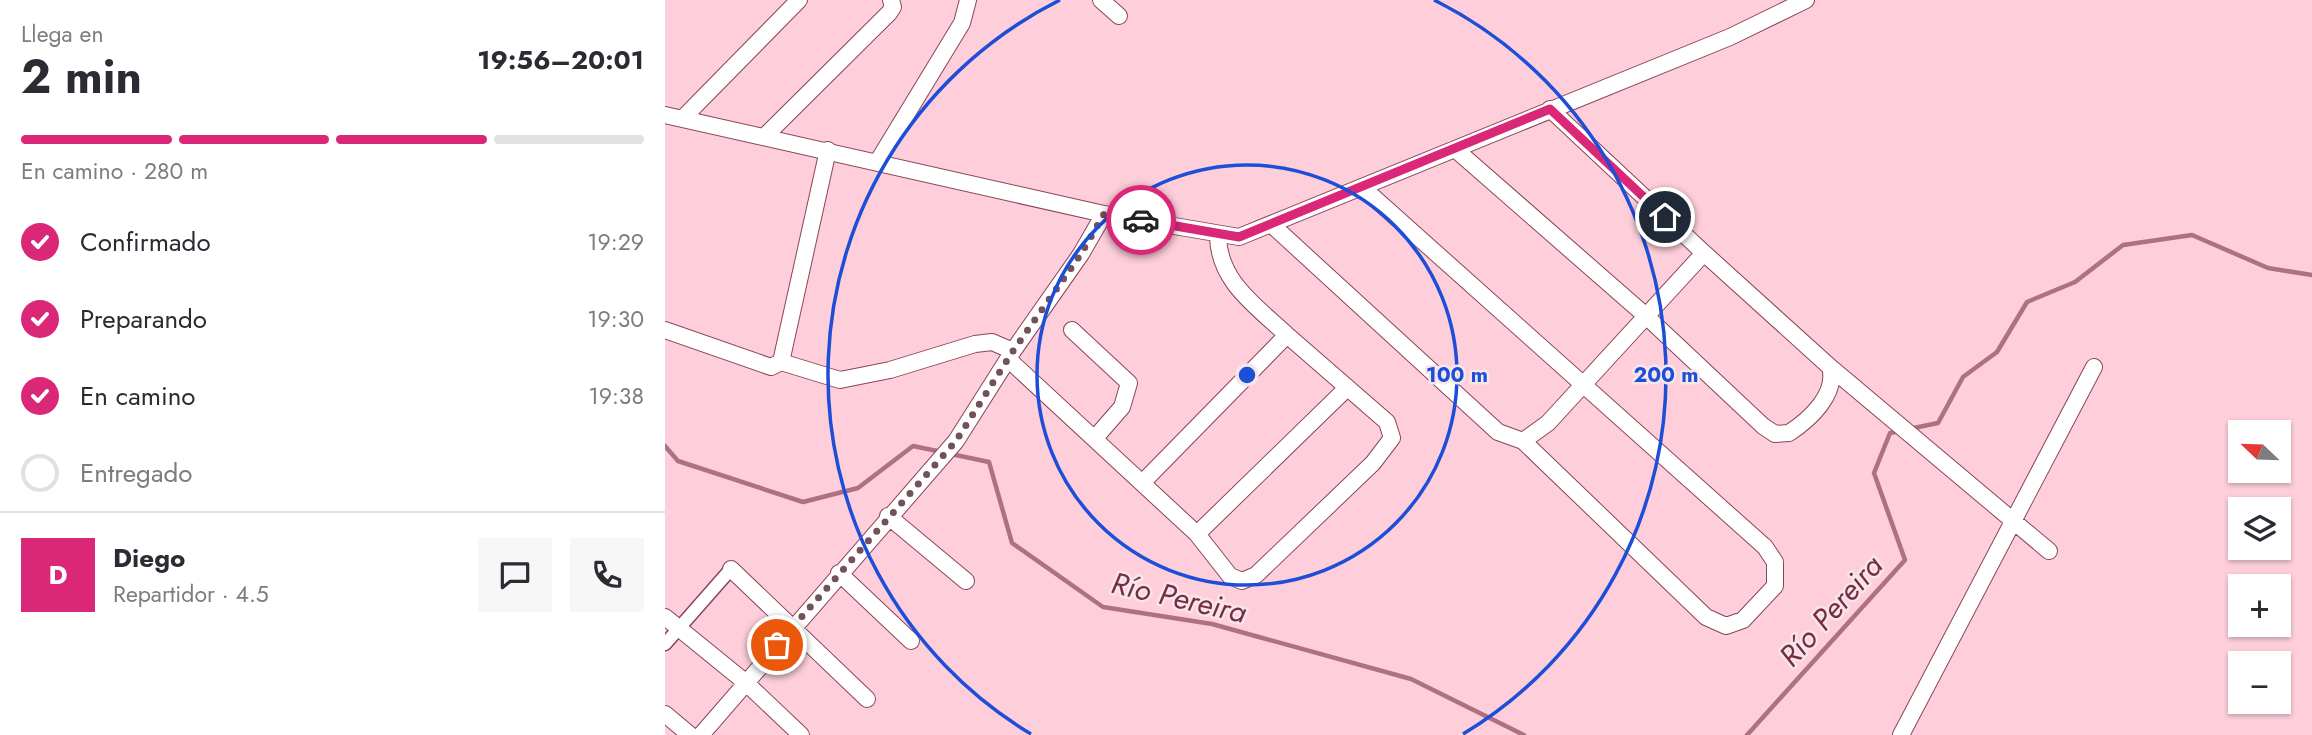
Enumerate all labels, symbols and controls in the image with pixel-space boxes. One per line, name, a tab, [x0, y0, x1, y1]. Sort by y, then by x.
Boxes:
text: Llega en	[21, 17, 103, 51]
text: 19:56–20:01	[477, 41, 644, 79]
text: 2 min	[21, 44, 142, 110]
text: En camino · 280 m	[21, 154, 208, 188]
courier	[1106, 185, 1176, 255]
pin	[1635, 187, 1695, 247]
icon: home	[1646, 198, 1684, 236]
icon: car	[1122, 201, 1160, 239]
icon: check	[21, 223, 59, 261]
text: Confirmado	[80, 223, 211, 261]
text: 19:29	[587, 225, 644, 259]
icon: check	[21, 300, 59, 338]
text: Preparando	[80, 300, 207, 338]
text: 19:30	[587, 302, 644, 336]
text: 100 m	[1426, 360, 1488, 390]
text: 200 m	[1633, 360, 1699, 390]
centre of rings	[1235, 363, 1259, 387]
icon: check	[21, 377, 59, 415]
text: En camino	[80, 377, 196, 415]
text: 19:38	[588, 379, 644, 413]
north arrow	[2228, 420, 2291, 483]
map controls	[2228, 420, 2291, 714]
text: Entregado	[80, 454, 192, 492]
button: layers	[2228, 497, 2291, 560]
button: chat	[478, 538, 552, 612]
button: phone	[570, 538, 644, 612]
text: Diego	[113, 539, 185, 577]
water label: Río Pereira	[1769, 545, 1893, 676]
text: D	[48, 556, 68, 594]
water label: Río Pereira	[1107, 561, 1251, 634]
button: +	[2228, 574, 2291, 637]
text: Repartidor · 4.5	[113, 577, 269, 611]
pin	[747, 615, 807, 675]
icon: bag	[758, 626, 796, 664]
button: −	[2228, 651, 2291, 714]

